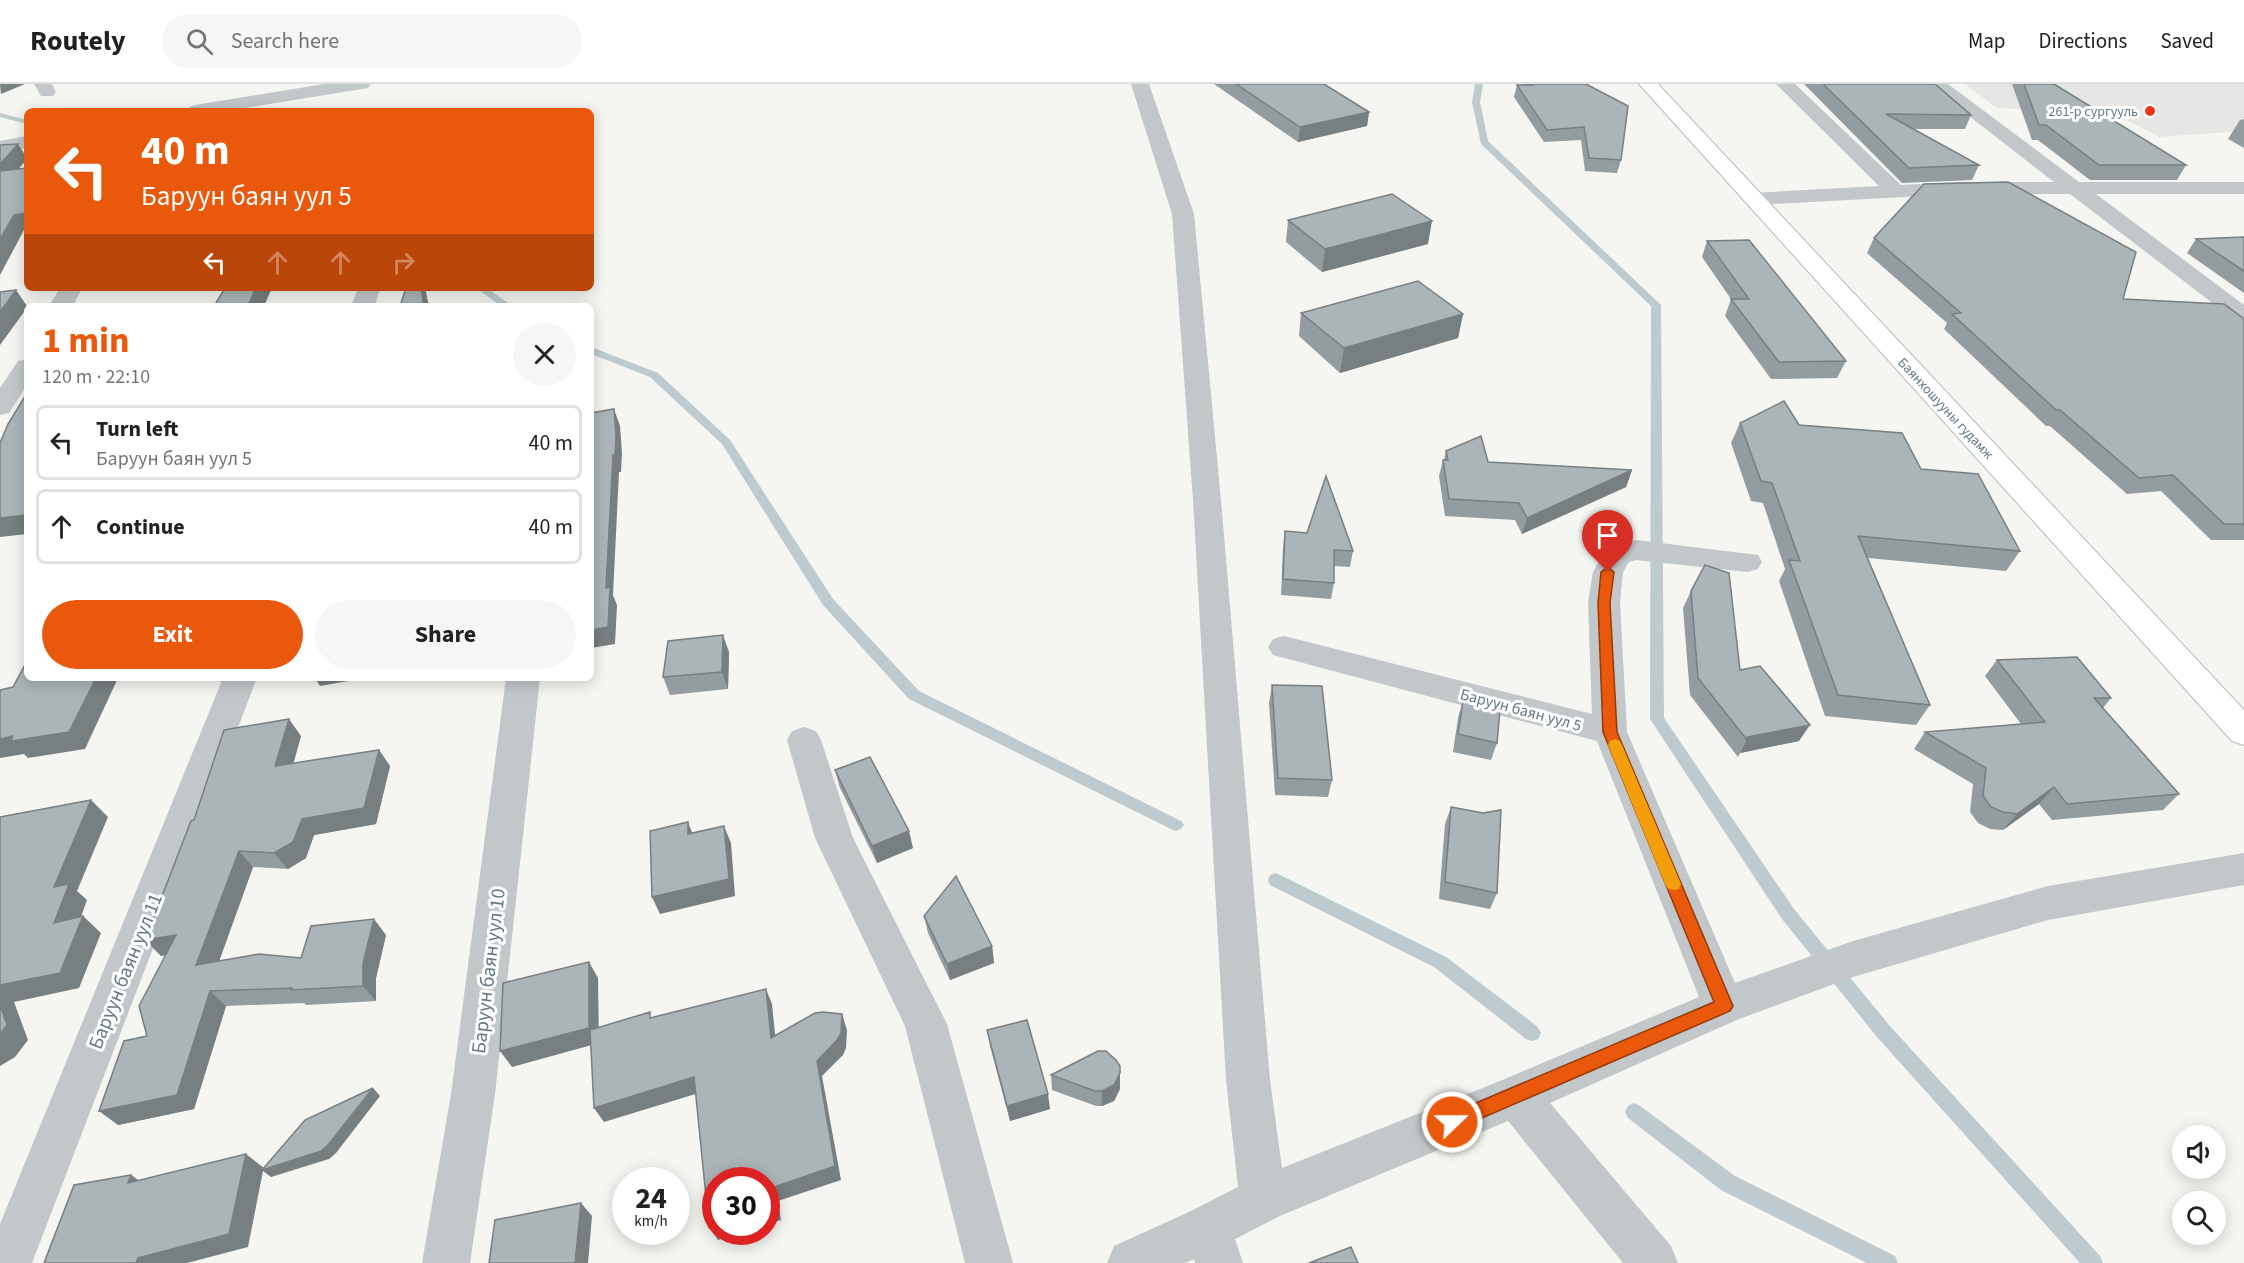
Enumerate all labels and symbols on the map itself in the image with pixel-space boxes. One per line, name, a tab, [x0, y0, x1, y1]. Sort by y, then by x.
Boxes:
place label: 261-р сургууль	[2049, 102, 2138, 122]
marker: 261-р сургууль	[2143, 104, 2157, 118]
street label: Баянхошууны гудамж	[1893, 353, 1998, 464]
pin	[1582, 510, 1633, 572]
street label: Баруун баян уул 5	[1458, 683, 1584, 737]
street label: Баруун баян уул 10	[465, 887, 513, 1055]
street label: Баруун баян уул 11	[82, 889, 170, 1054]
position arrow	[1420, 1090, 1484, 1154]
speed limit sign: 30	[702, 1167, 780, 1245]

